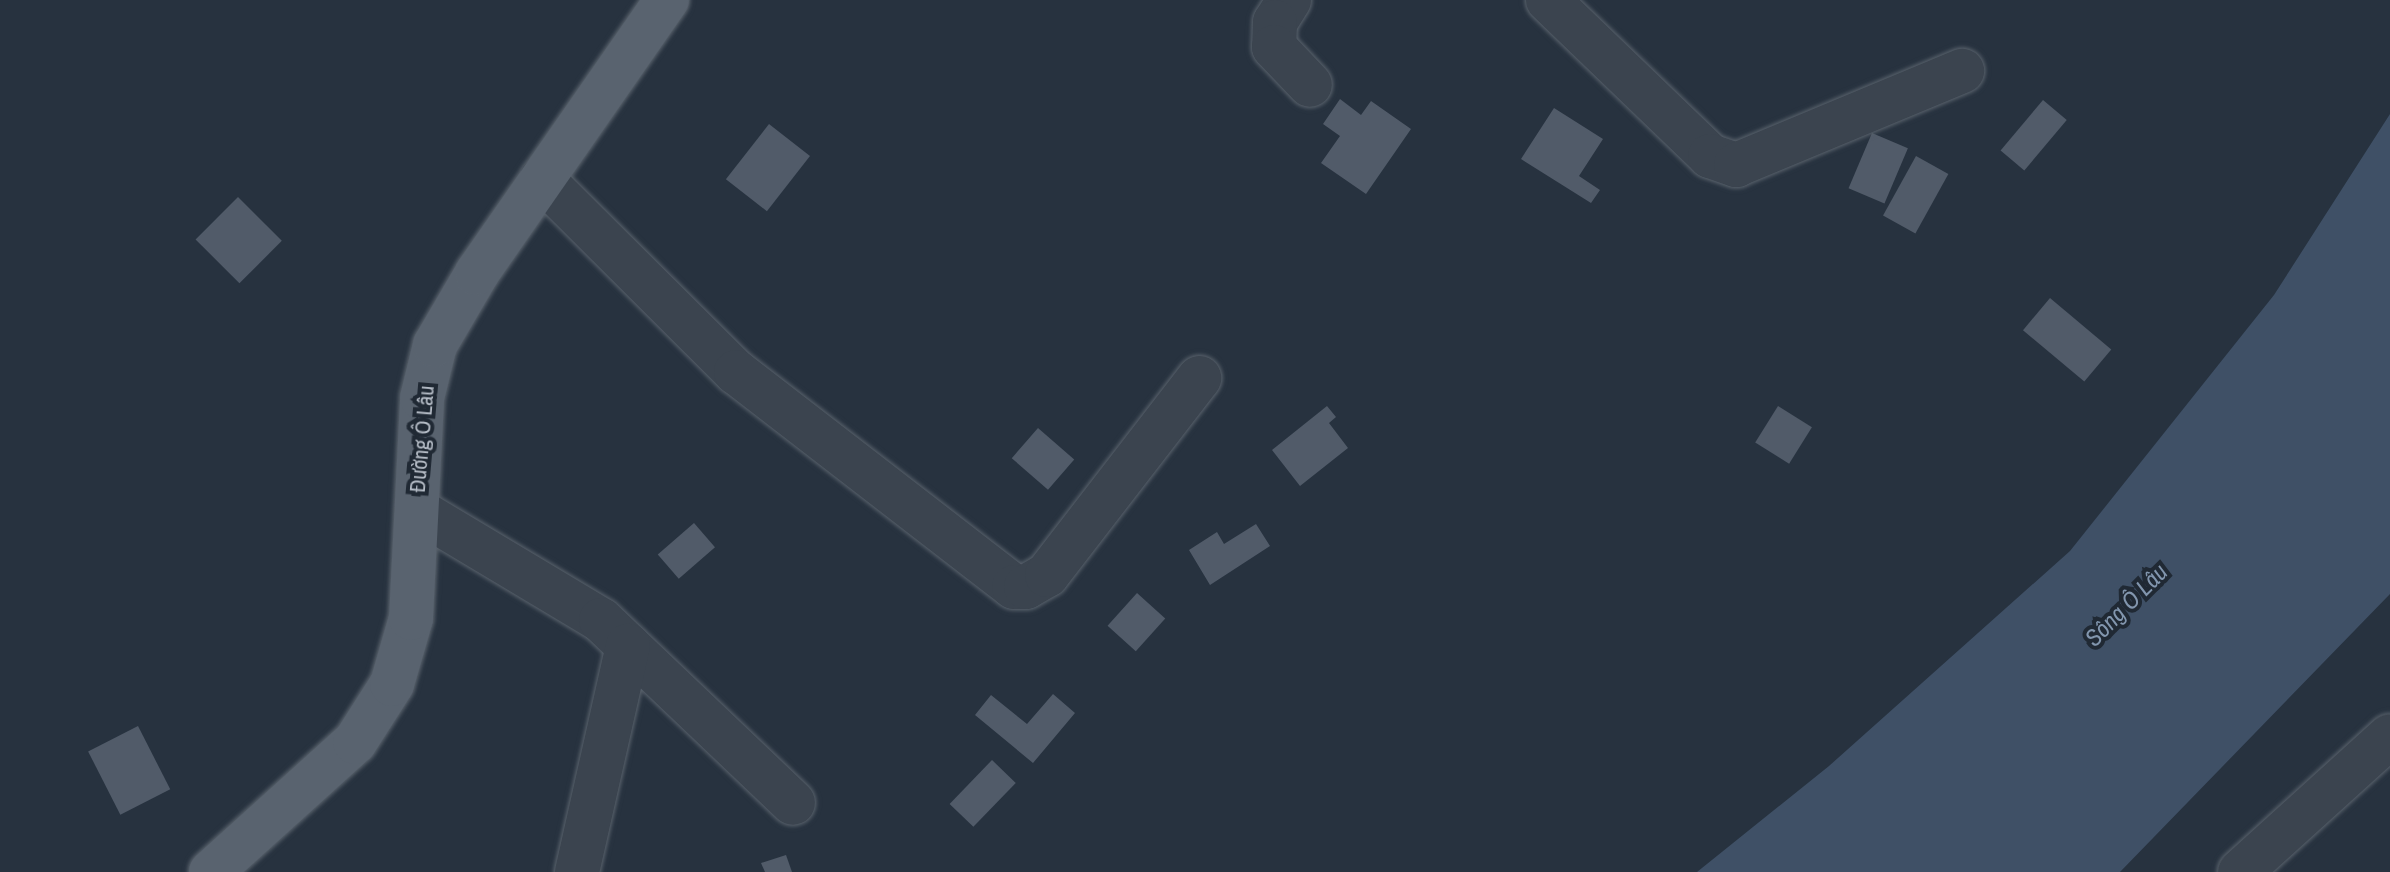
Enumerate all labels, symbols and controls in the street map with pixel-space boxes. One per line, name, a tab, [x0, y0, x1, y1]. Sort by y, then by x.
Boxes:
street label: Đường Ô Lâu	[404, 384, 440, 494]
water label: Sông Ô Lâu	[2079, 558, 2173, 652]

